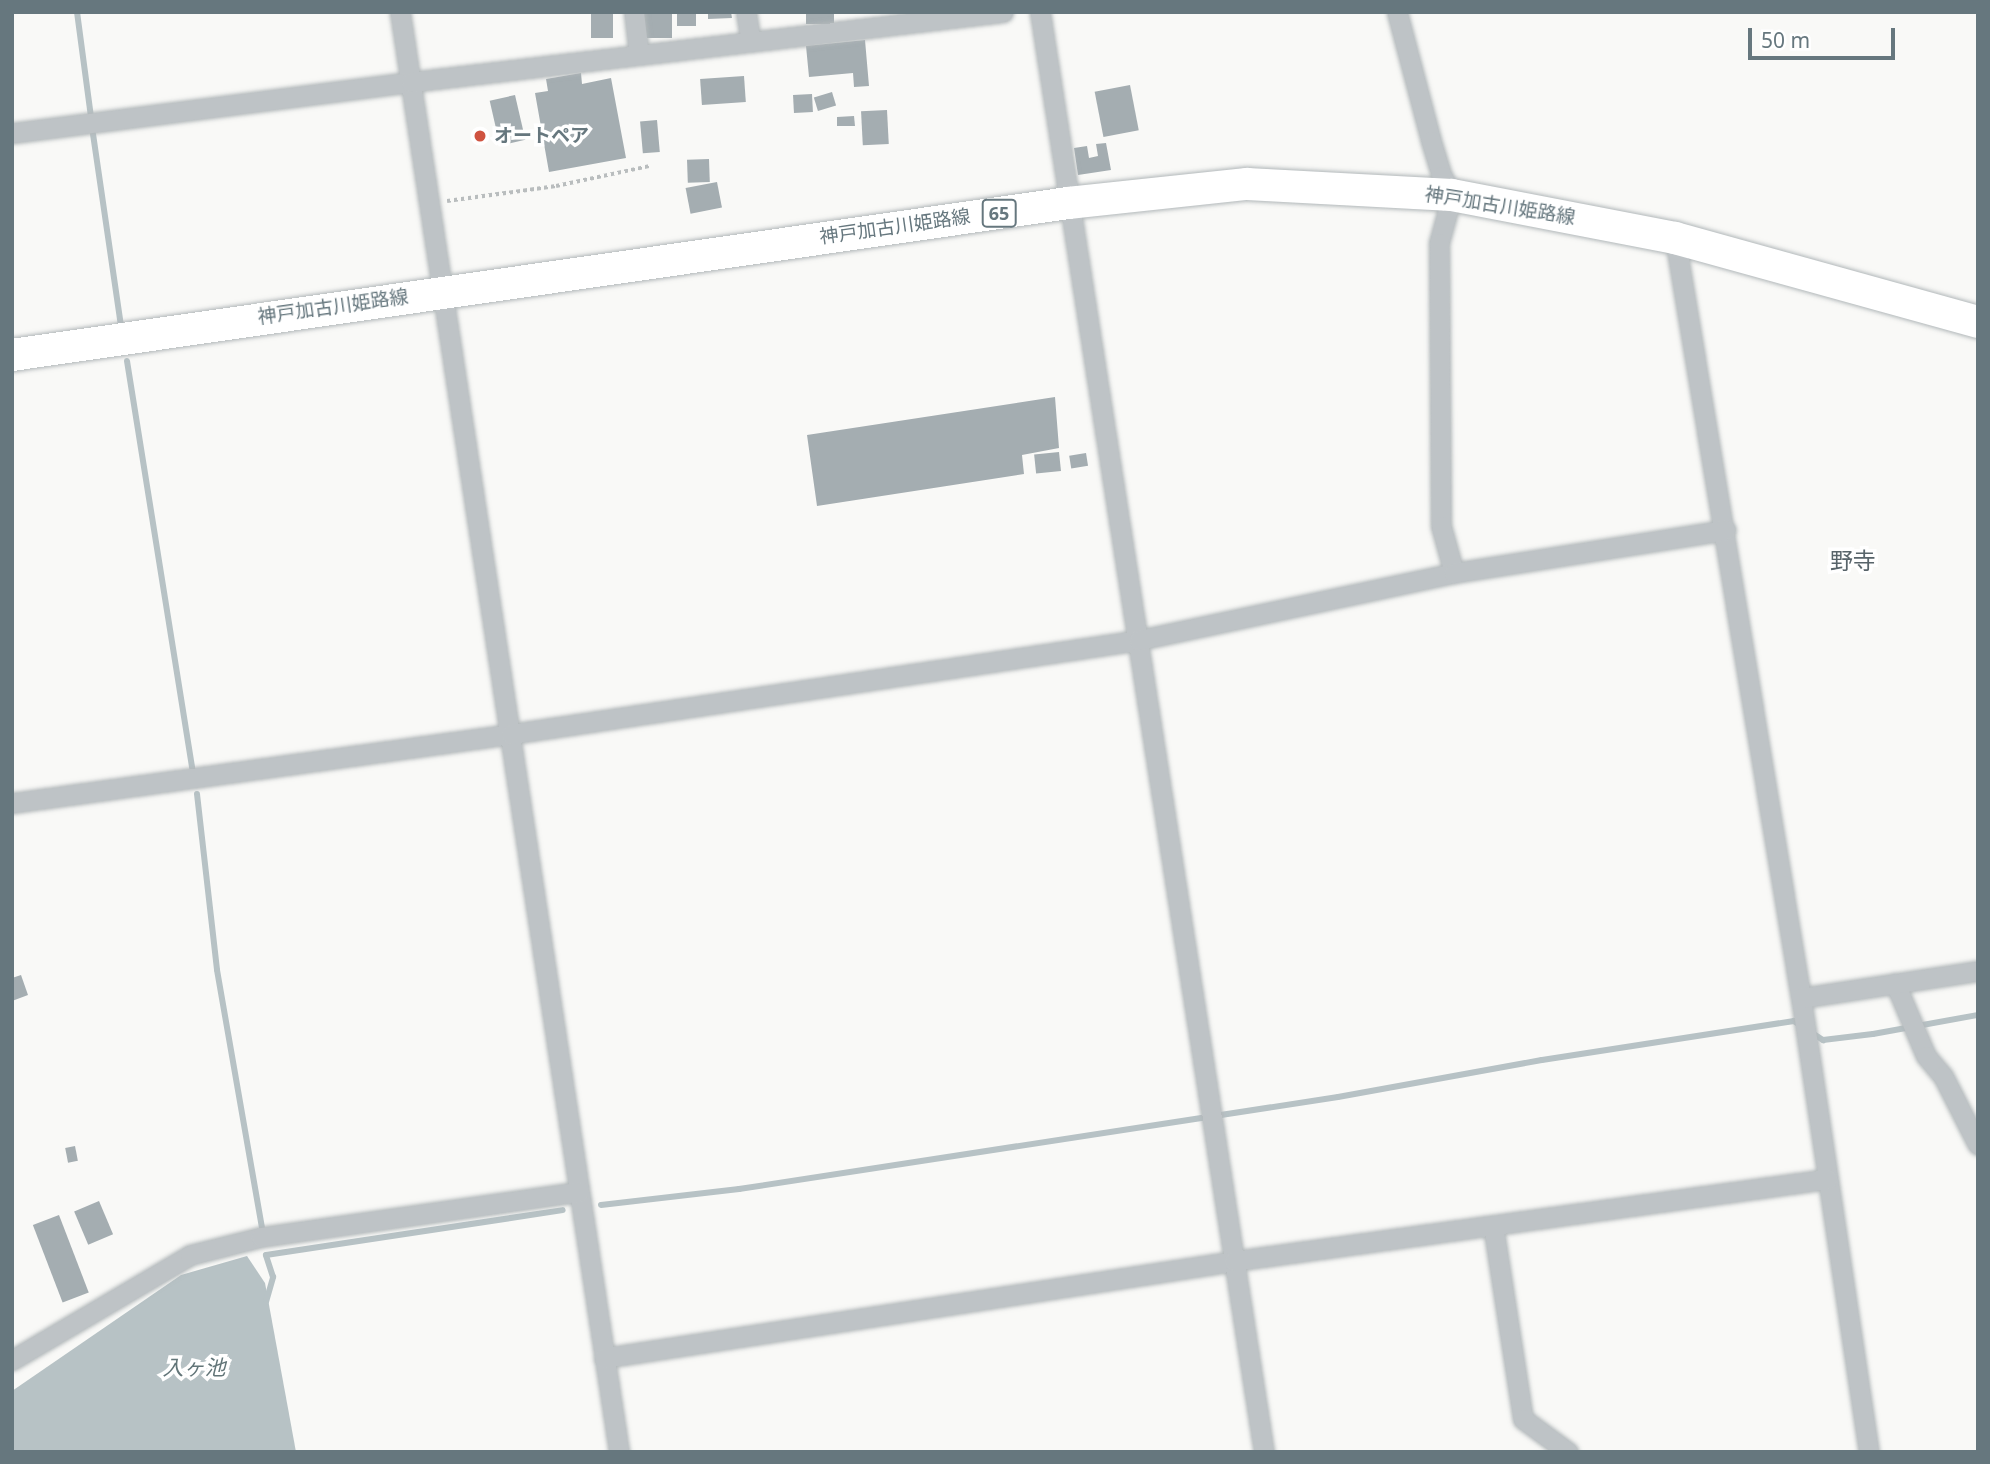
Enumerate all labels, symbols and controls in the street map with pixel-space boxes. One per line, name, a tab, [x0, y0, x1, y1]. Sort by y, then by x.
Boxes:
scale bar	[1752, 14, 1899, 58]
text: 50 m	[1761, 26, 1810, 54]
place label: オートペア	[494, 125, 589, 147]
marker: オートペア	[472, 128, 488, 144]
street label: 神戸加古川姫路線	[1423, 183, 1577, 229]
road number: 65	[982, 198, 1016, 228]
street label: 神戸加古川姫路線	[818, 205, 972, 249]
street label: 神戸加古川姫路線	[256, 285, 410, 329]
district label: 野寺	[1830, 546, 1876, 574]
water label: 入ヶ池	[163, 1354, 225, 1380]

